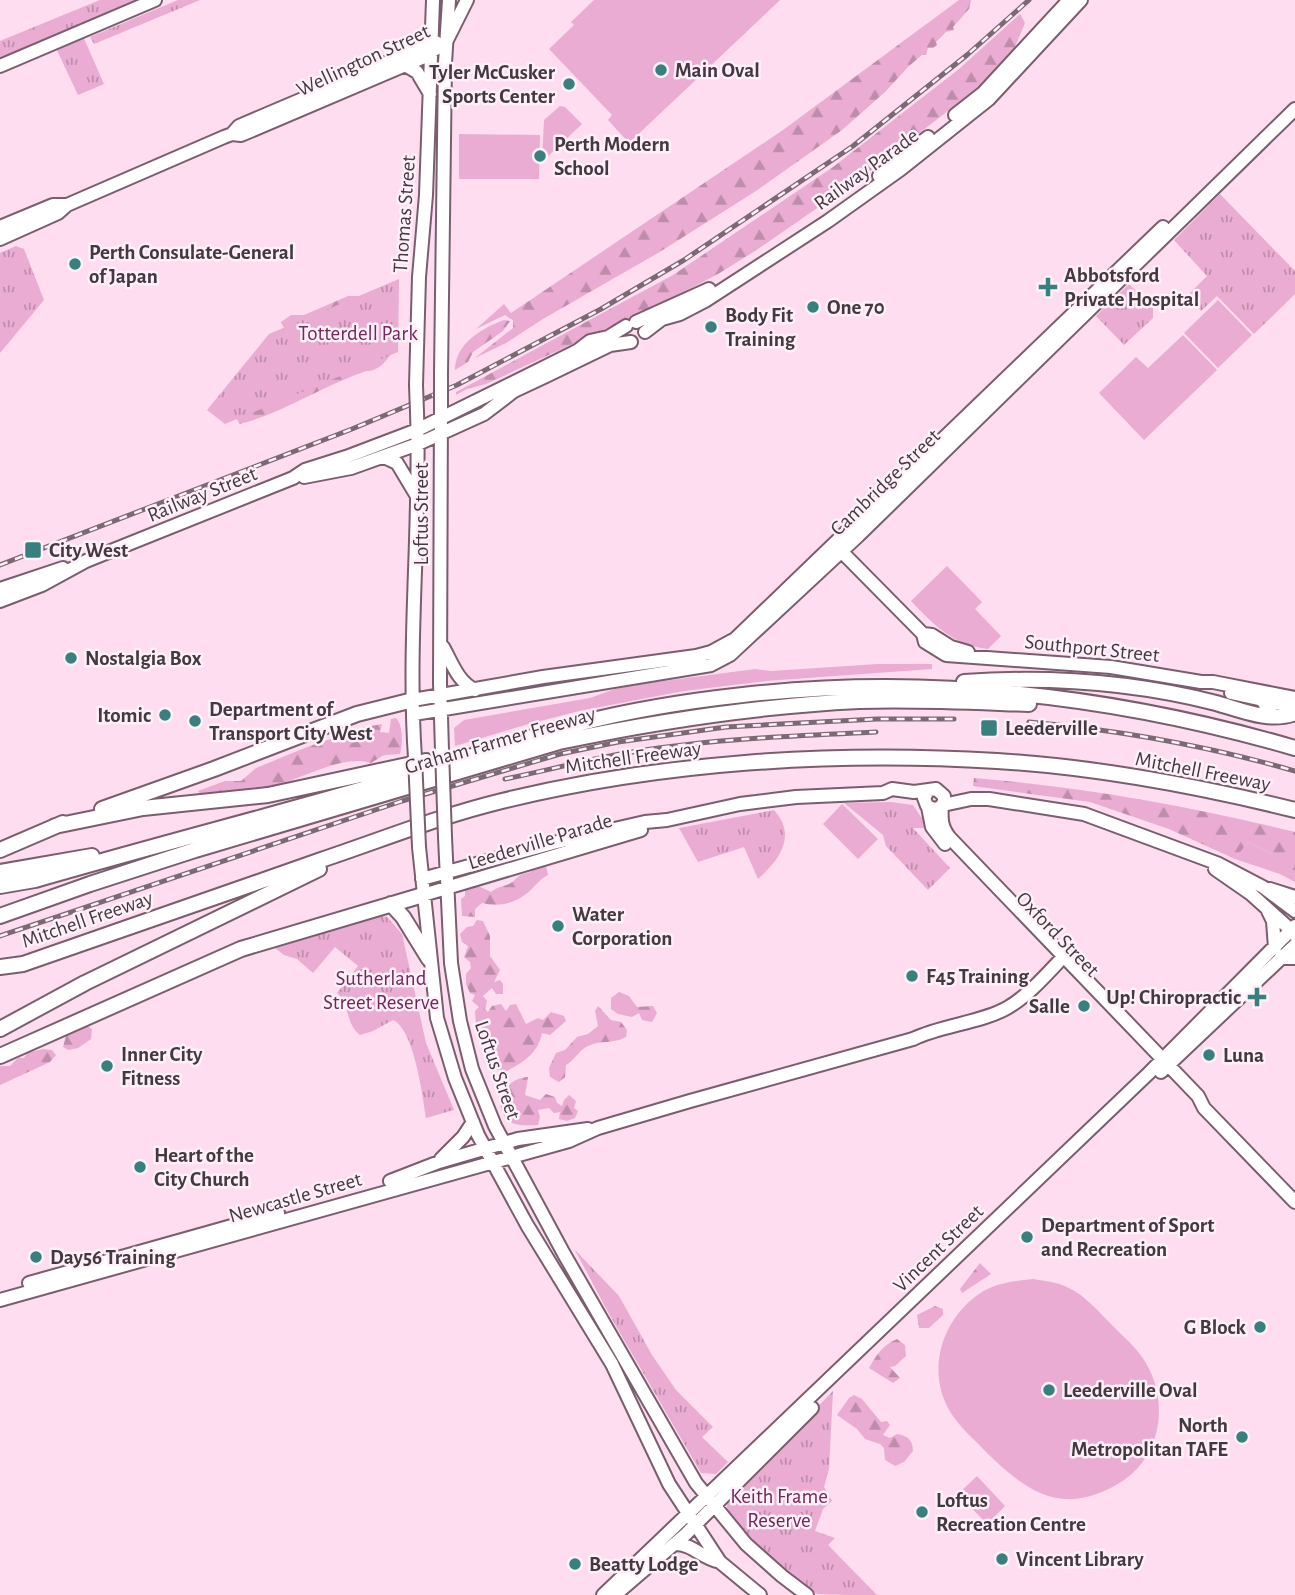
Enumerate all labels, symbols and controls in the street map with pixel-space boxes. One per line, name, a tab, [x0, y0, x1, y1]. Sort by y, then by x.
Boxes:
street label: Wellington Street	[293, 20, 433, 100]
place label: Main Oval	[675, 60, 760, 81]
place label: Tyler McCusker Sports Center	[429, 62, 556, 107]
marker: Main Oval	[653, 62, 669, 78]
marker: Tyler McCusker Sports Center	[561, 76, 577, 92]
street label: Railway Parade	[810, 125, 922, 214]
place label: Perth Modern School	[554, 134, 670, 179]
marker: Perth Modern School	[532, 148, 548, 164]
street label: Thomas Street	[390, 154, 419, 274]
place label: Perth Consulate-General of Japan	[89, 242, 294, 287]
marker: Perth Consulate-General of Japan	[67, 256, 83, 272]
place label: Abbotsford Private Hospital	[1064, 265, 1199, 310]
marker: Abbotsford Private Hospital	[1038, 277, 1058, 297]
place label: One 70	[827, 297, 885, 318]
marker: One 70	[805, 299, 821, 315]
place label: Body Fit Training	[725, 305, 796, 350]
marker: Body Fit Training	[703, 319, 719, 335]
park label: Totterdell Park	[298, 323, 418, 344]
street label: Cambridge Street	[826, 425, 944, 540]
street label: Loftus Street	[411, 462, 432, 565]
street label: Railway Street	[144, 463, 260, 526]
marker: City West	[23, 540, 43, 560]
place label: City West	[49, 540, 128, 561]
street label: Southport Street	[1024, 631, 1161, 666]
place label: Nostalgia Box	[85, 648, 202, 669]
marker: Nostalgia Box	[63, 650, 79, 666]
place label: Department of Transport City West	[209, 699, 372, 744]
street label: Graham Farmer Freeway	[402, 703, 598, 778]
place label: Itomic	[97, 705, 151, 726]
marker: Itomic	[157, 707, 173, 723]
marker: Department of Transport City West	[187, 713, 203, 729]
marker: Leederville	[979, 718, 999, 738]
place label: Leederville	[1005, 718, 1098, 739]
street label: Mitchell Freeway	[564, 738, 703, 777]
street label: Mitchell Freeway	[1134, 748, 1272, 795]
street label: Leederville Parade	[466, 810, 615, 873]
street label: Mitchell Freeway	[19, 887, 155, 952]
street label: Oxford Street	[1012, 888, 1103, 981]
place label: Water Corporation	[572, 904, 672, 949]
marker: Water Corporation	[550, 918, 566, 934]
place label: F45 Training	[926, 966, 1029, 987]
park label: Sutherland Street Reserve	[323, 968, 439, 1013]
marker: F45 Training	[904, 968, 920, 984]
place label: Up! Chiropractic	[1106, 987, 1241, 1008]
marker: Up! Chiropractic	[1247, 987, 1267, 1007]
place label: Salle	[1029, 996, 1070, 1017]
marker: Salle	[1076, 998, 1092, 1014]
street label: Loftus Street	[471, 1018, 524, 1123]
place label: Inner City Fitness	[121, 1044, 203, 1089]
place label: Luna	[1223, 1045, 1264, 1066]
marker: Luna	[1201, 1047, 1217, 1063]
marker: Inner City Fitness	[99, 1058, 115, 1074]
place label: Heart of the City Church	[154, 1145, 254, 1190]
marker: Heart of the City Church	[132, 1159, 148, 1175]
street label: Newcastle Street	[226, 1168, 364, 1226]
street label: Vincent Street	[889, 1200, 988, 1296]
place label: Department of Sport and Recreation	[1041, 1215, 1214, 1260]
marker: Department of Sport and Recreation	[1019, 1229, 1035, 1245]
place label: Day56 Training	[50, 1247, 176, 1268]
marker: Day56 Training	[28, 1249, 44, 1265]
place label: G Block	[1184, 1317, 1247, 1338]
marker: G Block	[1252, 1319, 1268, 1335]
place label: Leederville Oval	[1063, 1380, 1198, 1401]
marker: Leederville Oval	[1041, 1382, 1057, 1398]
place label: North Metropolitan TAFE	[1071, 1415, 1228, 1460]
marker: North Metropolitan TAFE	[1234, 1429, 1250, 1445]
park label: Keith Frame Reserve	[730, 1486, 828, 1531]
place label: Loftus Recreation Centre	[936, 1490, 1086, 1535]
marker: Loftus Recreation Centre	[914, 1504, 930, 1520]
place label: Vincent Library	[1016, 1549, 1144, 1570]
marker: Vincent Library	[994, 1551, 1010, 1567]
place label: Beatty Lodge	[589, 1554, 699, 1575]
marker: Beatty Lodge	[567, 1556, 583, 1572]

